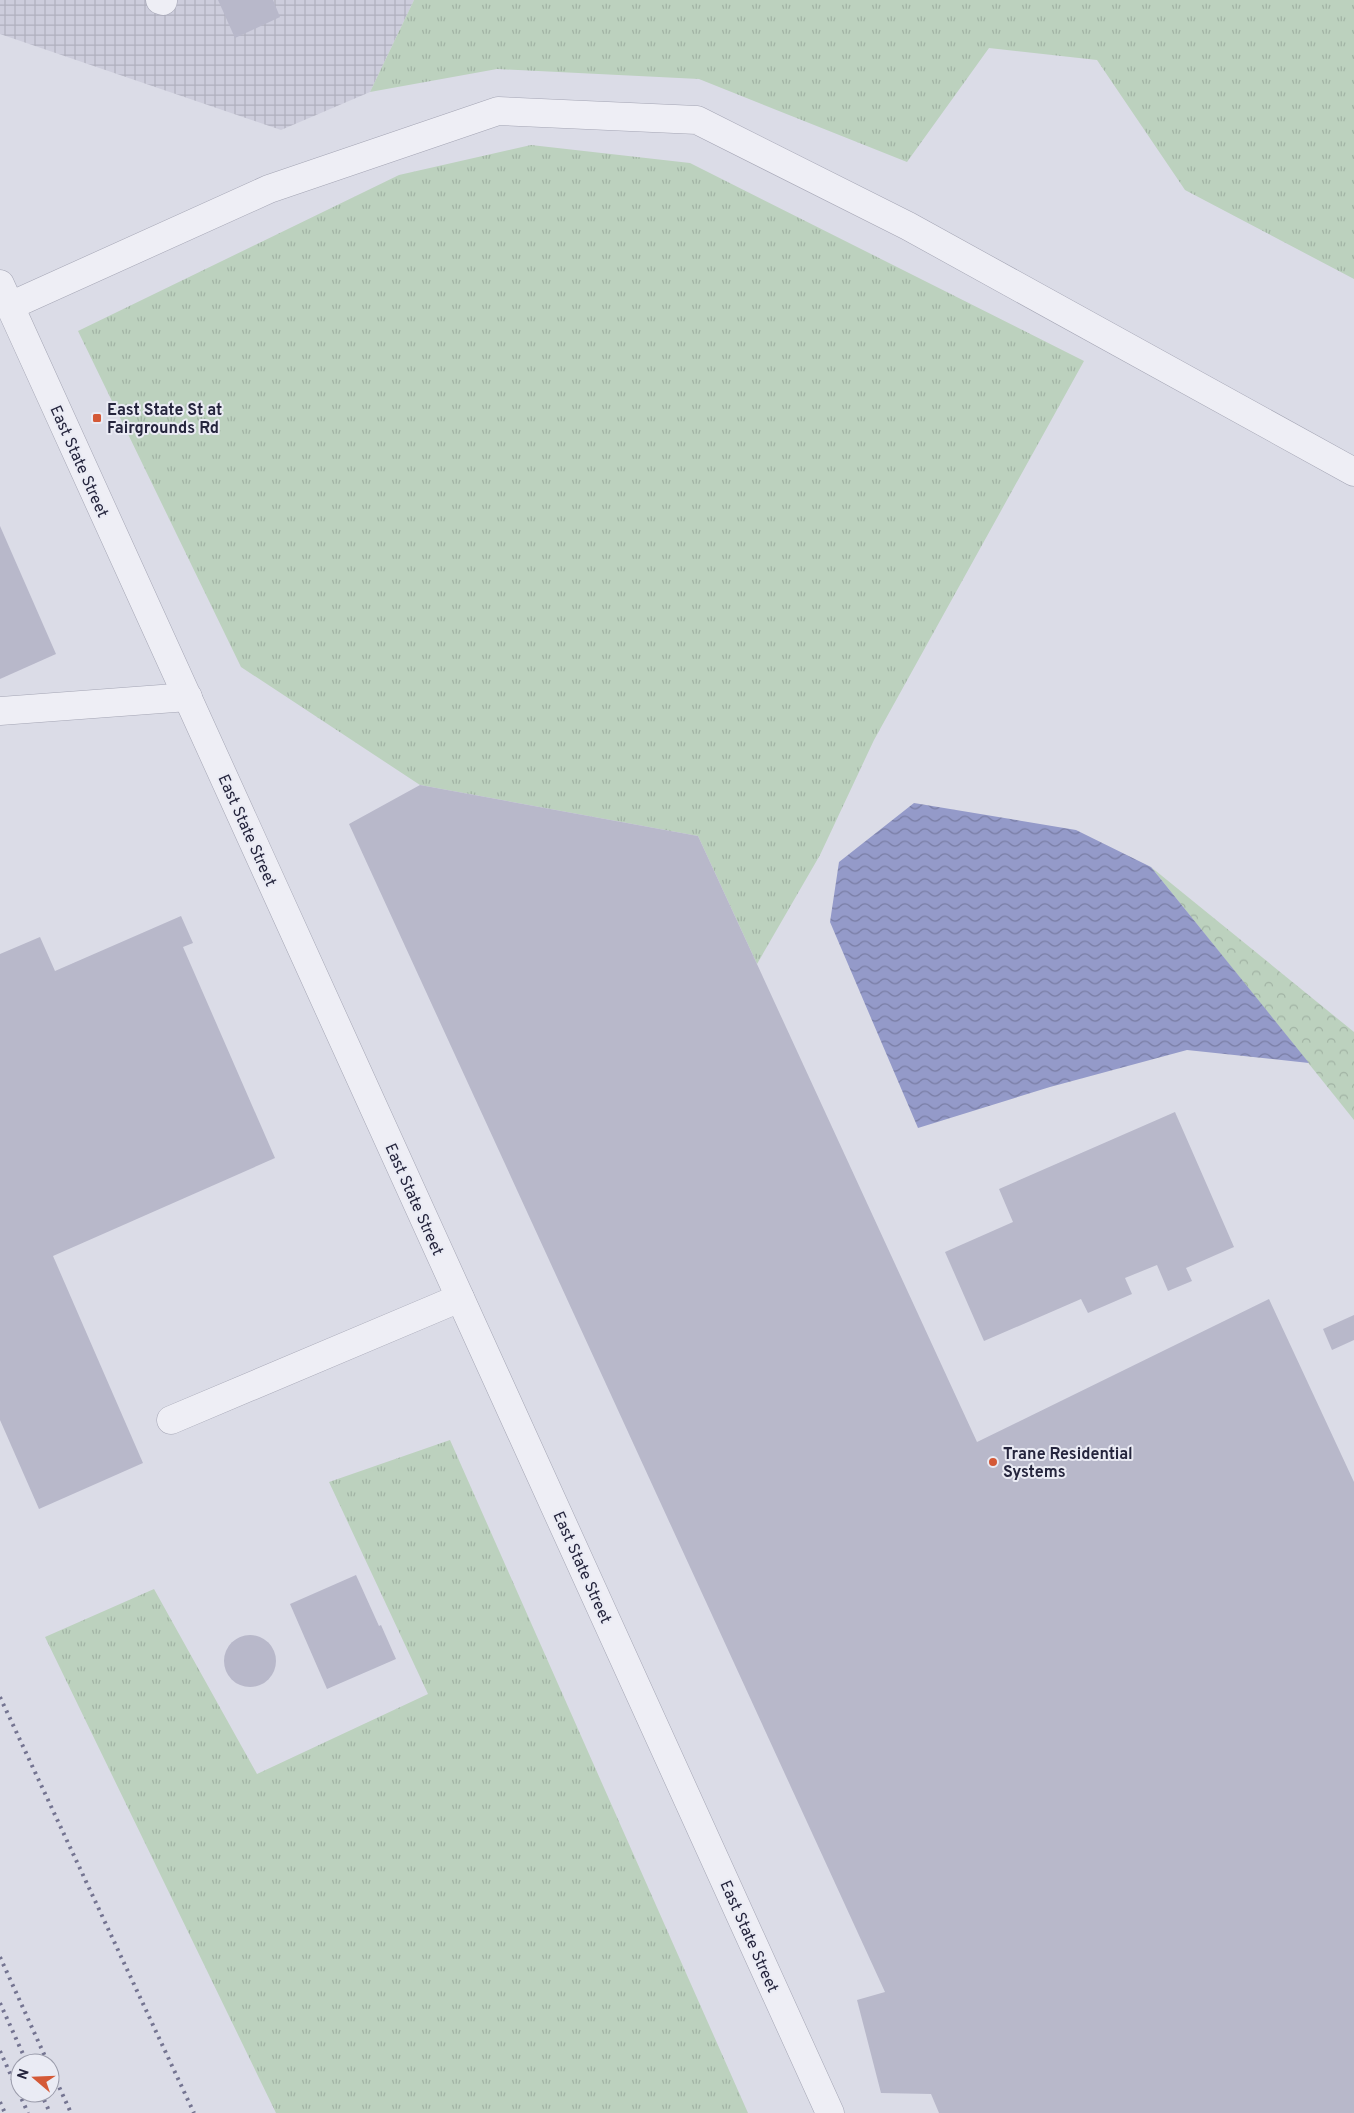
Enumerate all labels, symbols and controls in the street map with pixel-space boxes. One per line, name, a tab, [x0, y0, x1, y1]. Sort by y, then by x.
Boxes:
place label: East State St at Fairgrounds Rd	[107, 401, 222, 439]
street label: East State Street	[44, 403, 112, 521]
marker: East State St at Fairgrounds Rd	[91, 412, 103, 424]
street label: East State Street	[212, 772, 280, 890]
street label: East State Street	[379, 1141, 447, 1259]
place label: Trane Residential Systems	[1003, 1445, 1133, 1483]
marker: Trane Residential Systems	[987, 1456, 999, 1468]
street label: East State Street	[547, 1509, 615, 1627]
street label: East State Street	[714, 1878, 782, 1996]
north arrow	[10, 2053, 60, 2103]
text: N	[14, 2067, 34, 2082]

